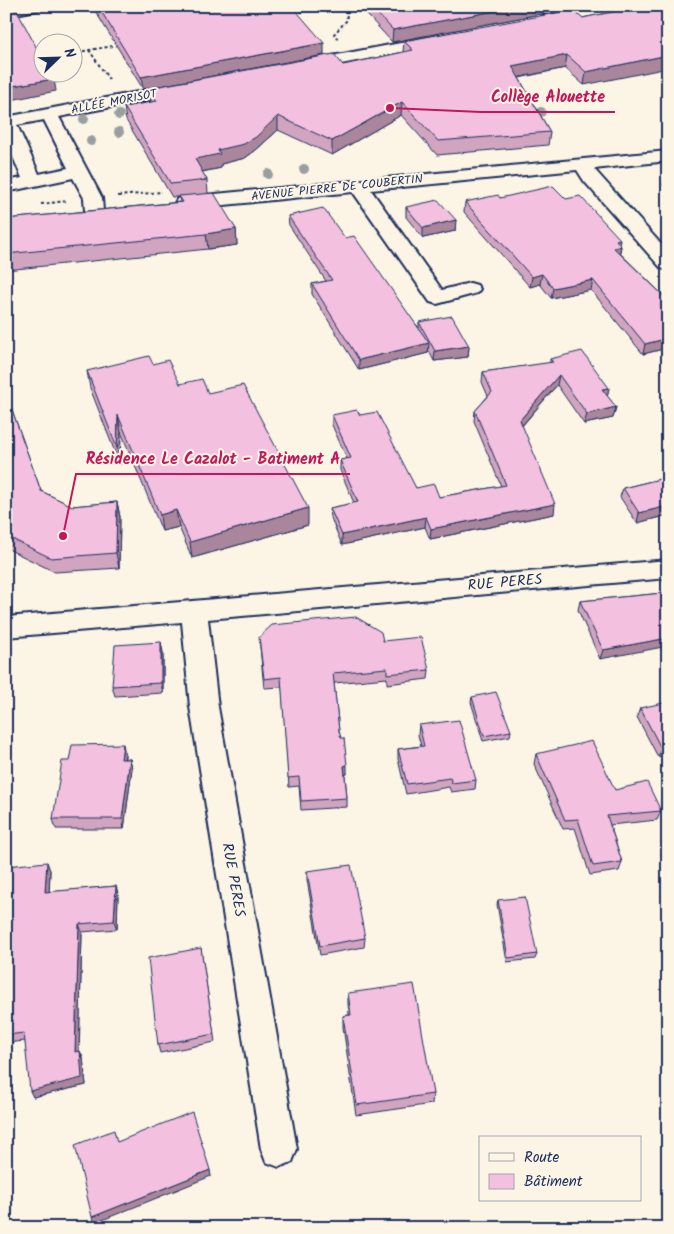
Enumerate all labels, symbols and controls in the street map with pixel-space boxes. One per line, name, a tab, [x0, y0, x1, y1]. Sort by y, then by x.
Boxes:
north arrow	[32, 32, 82, 82]
text: N	[57, 45, 81, 62]
callout: Collège Alouette	[481, 81, 615, 112]
street label: ALLÉE MORISOT	[70, 84, 160, 120]
text: Collège Alouette	[491, 85, 605, 110]
street label: AVENUE PIERRE DE COUBERTIN	[250, 170, 424, 206]
callout: Résidence Le Cazalot - Batiment A	[76, 443, 350, 474]
text: Résidence Le Cazalot - Batiment A	[86, 447, 340, 472]
street label: RUE PERES	[467, 568, 543, 598]
street label: RUE PERES	[215, 841, 251, 919]
legend	[479, 1136, 642, 1202]
text: Route	[524, 1146, 560, 1170]
text: Bâtiment	[524, 1170, 583, 1194]

